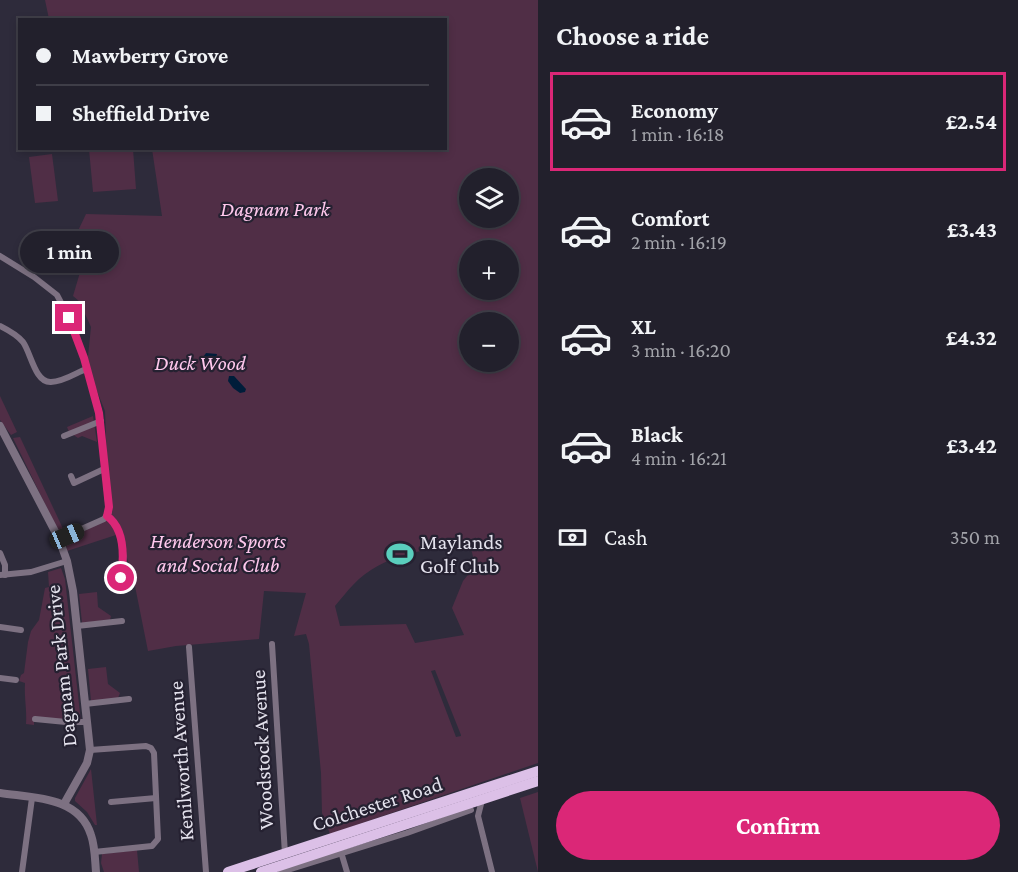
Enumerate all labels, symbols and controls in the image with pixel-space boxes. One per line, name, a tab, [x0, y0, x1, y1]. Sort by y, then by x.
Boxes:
text: Choose a ride	[556, 21, 709, 51]
text: Mawberry Grove	[72, 43, 228, 68]
icon: car	[559, 95, 613, 149]
text: Economy	[631, 98, 718, 123]
text: Sheffield Drive	[72, 101, 210, 126]
text: £2.54	[945, 109, 997, 134]
text: 1 min · 16:18	[631, 123, 725, 145]
map controls	[459, 168, 519, 372]
button: layers	[459, 168, 519, 228]
park label: Dagnam Park	[220, 197, 331, 221]
icon: car	[559, 203, 613, 257]
text: Comfort	[631, 206, 709, 231]
text: £3.43	[947, 217, 997, 242]
callout: 1 min	[20, 231, 118, 273]
text: 2 min · 16:19	[631, 231, 727, 253]
button: +	[459, 240, 519, 300]
text: 1 min	[47, 241, 92, 263]
route end	[55, 304, 82, 331]
icon: car	[559, 311, 613, 365]
button: −	[459, 312, 519, 372]
text: XL	[631, 314, 656, 339]
text: £4.32	[946, 325, 997, 350]
text: 3 min · 16:20	[631, 339, 731, 361]
park label: Duck Wood	[154, 351, 247, 375]
icon: car	[559, 419, 613, 473]
text: Black	[631, 422, 683, 447]
text: £3.42	[946, 433, 997, 458]
text: 4 min · 16:21	[631, 447, 727, 469]
car	[47, 521, 87, 551]
icon: cash	[556, 521, 589, 554]
text: Cash	[604, 525, 648, 550]
text: 350 m	[950, 526, 1000, 548]
park label: Henderson Sports and Social Club	[150, 529, 287, 577]
place label: Maylands Golf Club	[420, 530, 503, 578]
sports icon: Maylands Golf Club	[385, 539, 415, 569]
route start	[107, 564, 134, 591]
street label: Dagnam Park Drive	[41, 584, 81, 748]
street label: Woodstock Avenue	[246, 669, 278, 831]
street label: Kenilworth Avenue	[163, 680, 199, 842]
street label: Colchester Road	[309, 772, 445, 836]
button: Confirm	[556, 791, 1000, 860]

